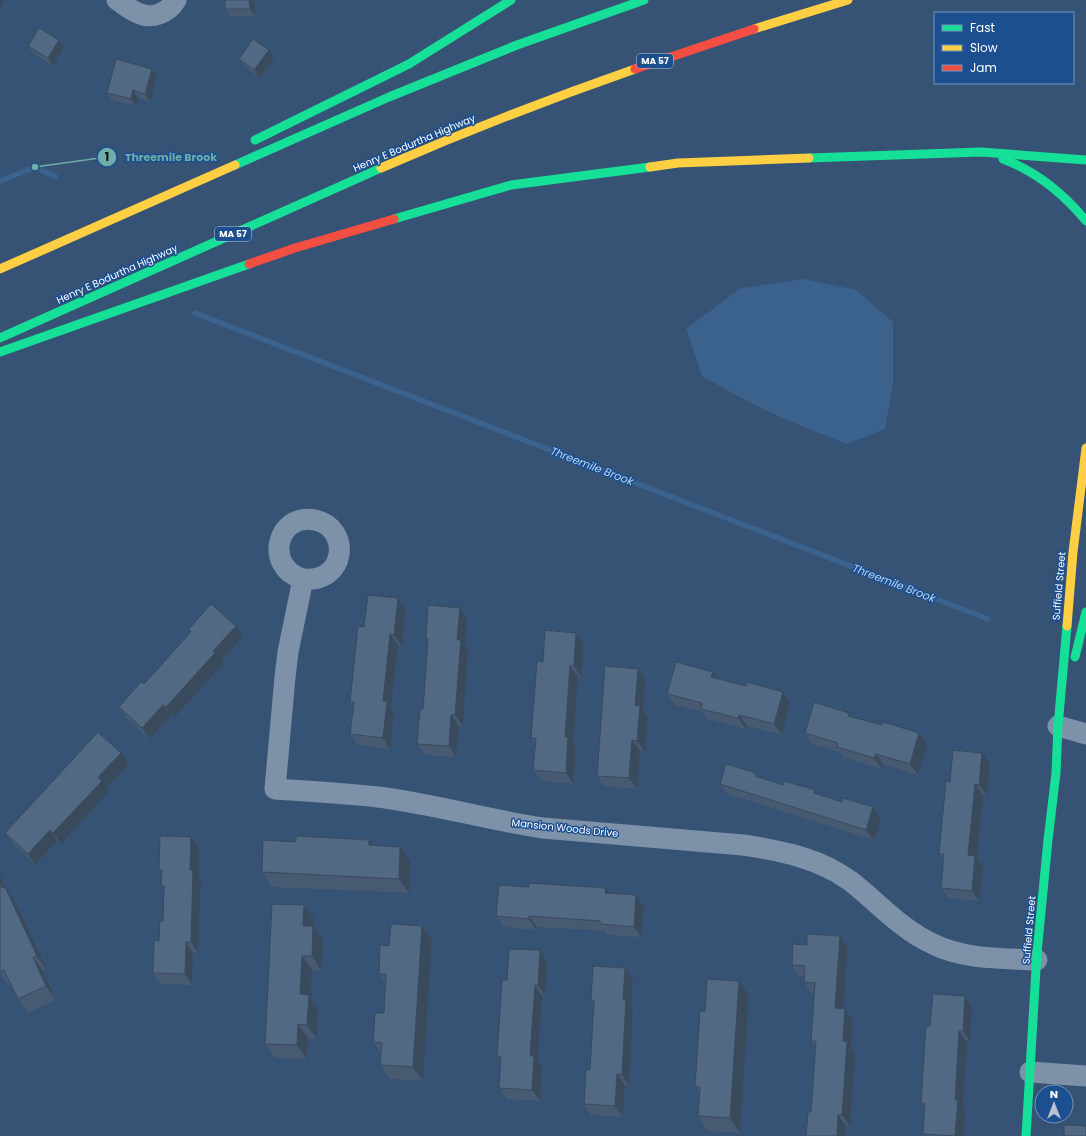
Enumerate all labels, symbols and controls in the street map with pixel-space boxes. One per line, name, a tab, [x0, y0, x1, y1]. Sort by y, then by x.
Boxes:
legend	[934, 12, 1074, 84]
text: Fast	[970, 19, 995, 36]
text: Slow	[970, 39, 998, 56]
road number: MA 57	[637, 54, 673, 68]
text: Jam	[970, 59, 997, 76]
street label: Henry E Bodurtha Highway	[351, 110, 478, 176]
callout: Threemile Brook	[97, 145, 225, 168]
text: 1	[105, 148, 109, 165]
text: Threemile Brook	[125, 149, 217, 165]
road number: MA 57	[215, 227, 251, 241]
street label: Henry E Bodurtha Highway	[54, 240, 180, 308]
water label: Threemile Brook	[548, 443, 637, 490]
street label: Suffield Street	[1049, 551, 1069, 621]
water label: Threemile Brook	[850, 560, 939, 607]
street label: Mansion Woods Drive	[511, 815, 619, 841]
street label: Suffield Street	[1019, 895, 1039, 965]
north arrow	[1034, 1084, 1074, 1124]
text: N	[1050, 1086, 1058, 1102]

